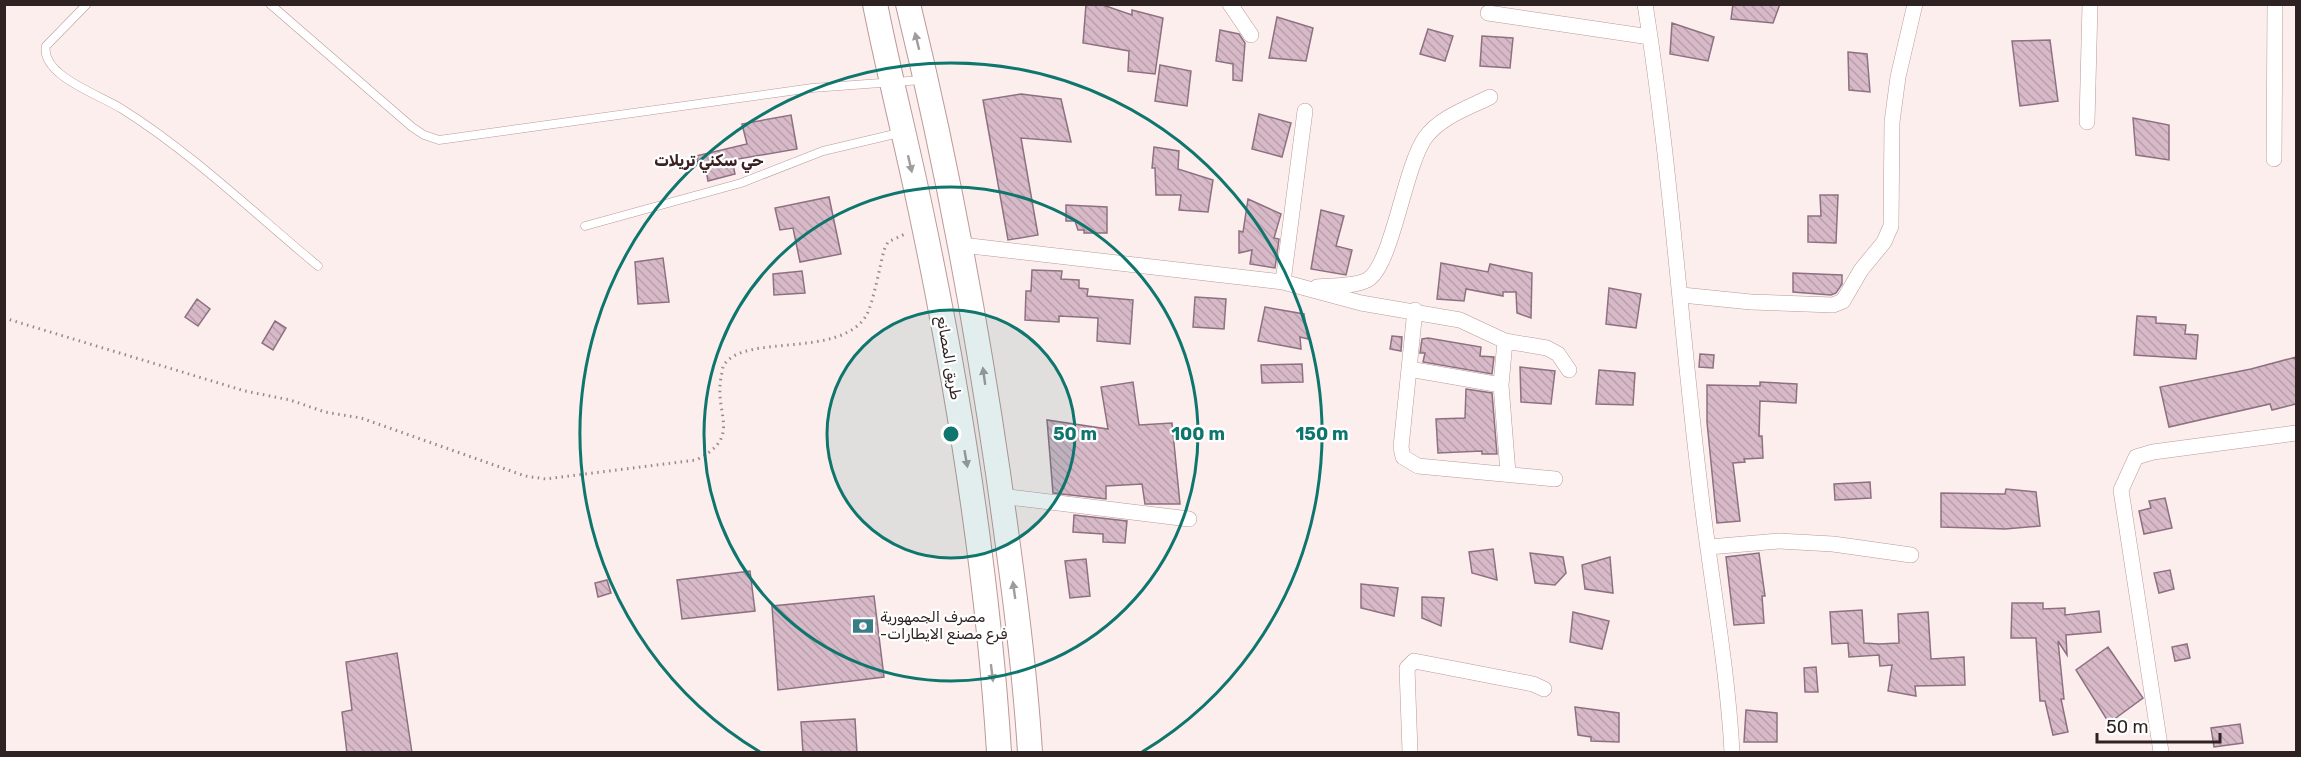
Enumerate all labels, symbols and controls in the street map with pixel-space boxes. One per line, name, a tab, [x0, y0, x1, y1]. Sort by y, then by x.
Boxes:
one-way arrow	[911, 32, 921, 50]
district label: حي سكني تريلات	[654, 151, 764, 173]
one-way arrow	[906, 155, 916, 173]
street label: طريق المصانع	[931, 315, 965, 402]
one-way arrow	[979, 366, 988, 385]
text: 50 m	[1053, 423, 1097, 445]
text: 100 m	[1171, 423, 1225, 445]
text: 150 m	[1295, 423, 1349, 445]
centre of rings	[941, 424, 961, 444]
one-way arrow	[962, 449, 971, 468]
one-way arrow	[1009, 580, 1018, 599]
place label: مصرف الجمهورية -فرع مصنع الايطارات	[880, 608, 1007, 645]
bank icon: مصرف الجمهورية -فرع مصنع الايطارات	[851, 614, 875, 638]
one-way arrow	[988, 664, 997, 683]
scale bar	[2097, 706, 2220, 744]
text: 50 m	[2106, 716, 2149, 738]

